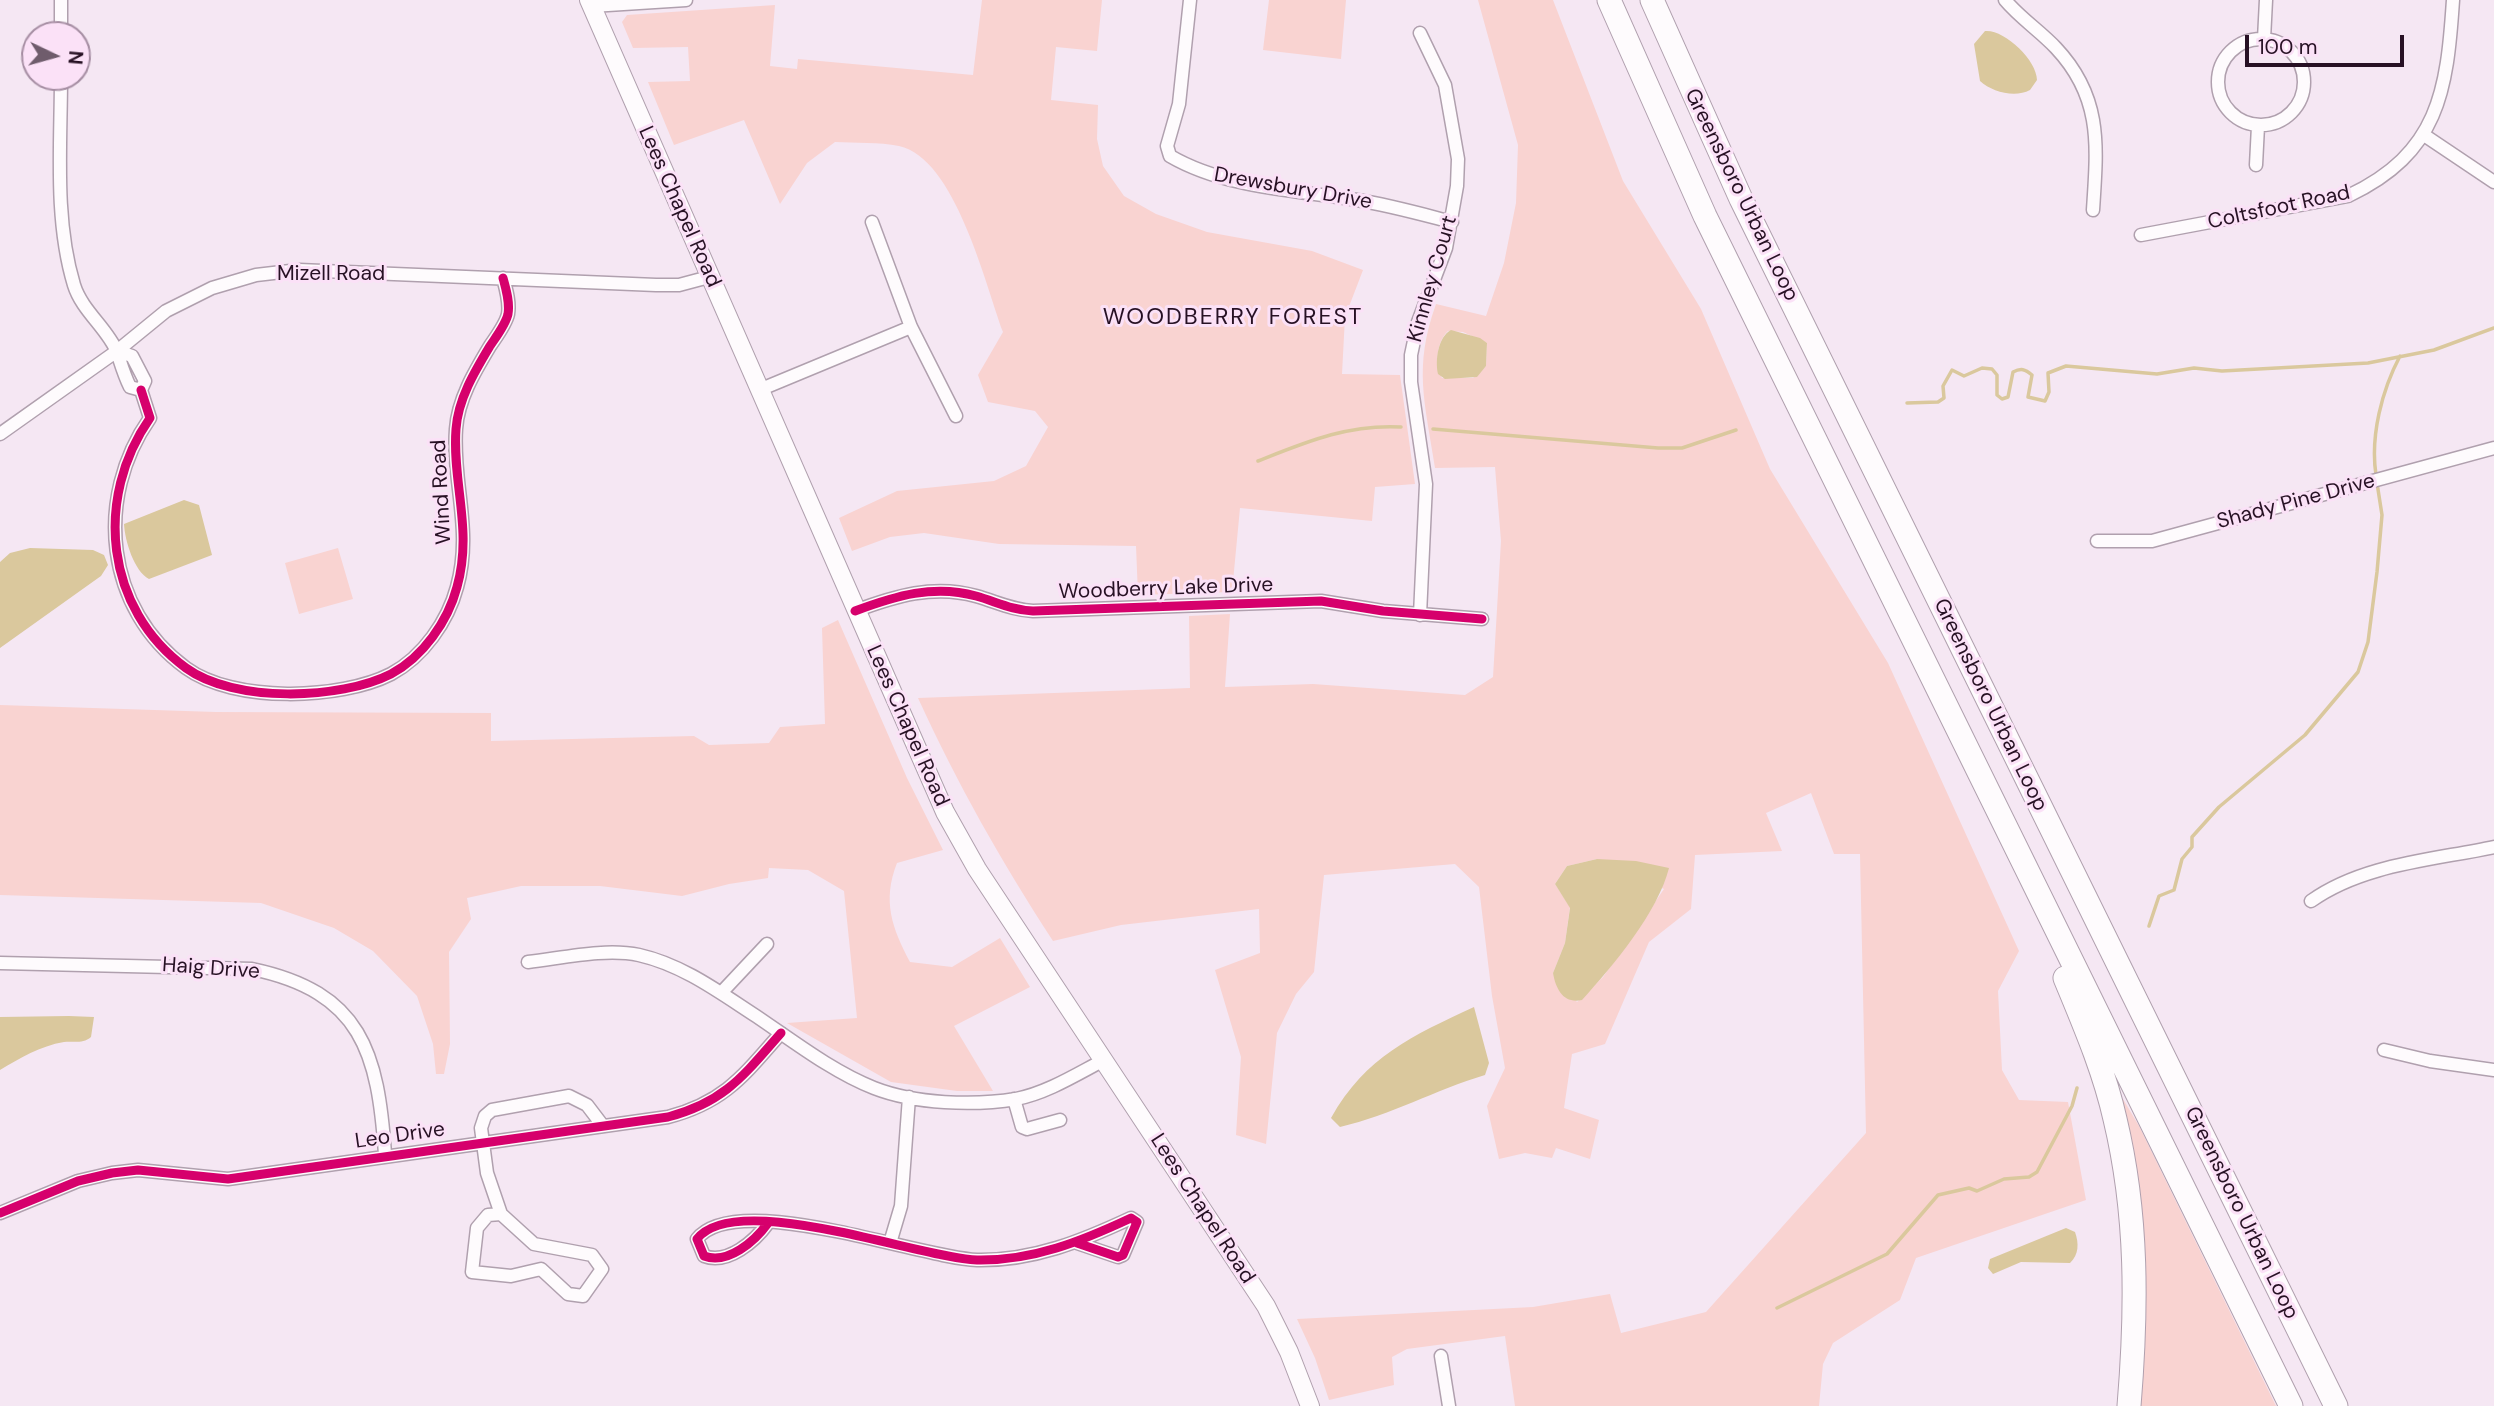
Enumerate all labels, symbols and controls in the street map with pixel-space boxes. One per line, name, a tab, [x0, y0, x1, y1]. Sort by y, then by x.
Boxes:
north arrow	[21, 21, 91, 91]
scale bar	[2249, 21, 2408, 65]
text: 100 m	[2258, 33, 2318, 61]
text: N	[62, 50, 88, 66]
street label: Greensboro Urban Loop	[1679, 85, 1803, 305]
street label: Lees Chapel Road	[632, 123, 726, 291]
street label: Drewsbury Drive	[1212, 163, 1374, 215]
street label: Coltsfoot Road	[2206, 181, 2352, 235]
street label: Kinnley Court	[1403, 213, 1463, 345]
street label: Mizell Road	[277, 261, 385, 287]
district label: WOODBERRY FOREST	[1105, 304, 1361, 332]
street label: Wind Road	[427, 439, 457, 545]
street label: Shady Pine Drive	[2214, 469, 2378, 535]
street label: Woodberry Lake Drive	[1058, 573, 1274, 605]
street label: Greensboro Urban Loop	[1928, 595, 2052, 815]
street label: Lees Chapel Road	[860, 642, 954, 810]
street label: Haig Drive	[161, 953, 261, 985]
street label: Greensboro Urban Loop	[2179, 1103, 2303, 1323]
street label: Leo Drive	[354, 1117, 446, 1155]
street label: Lees Chapel Road	[1144, 1129, 1260, 1289]

